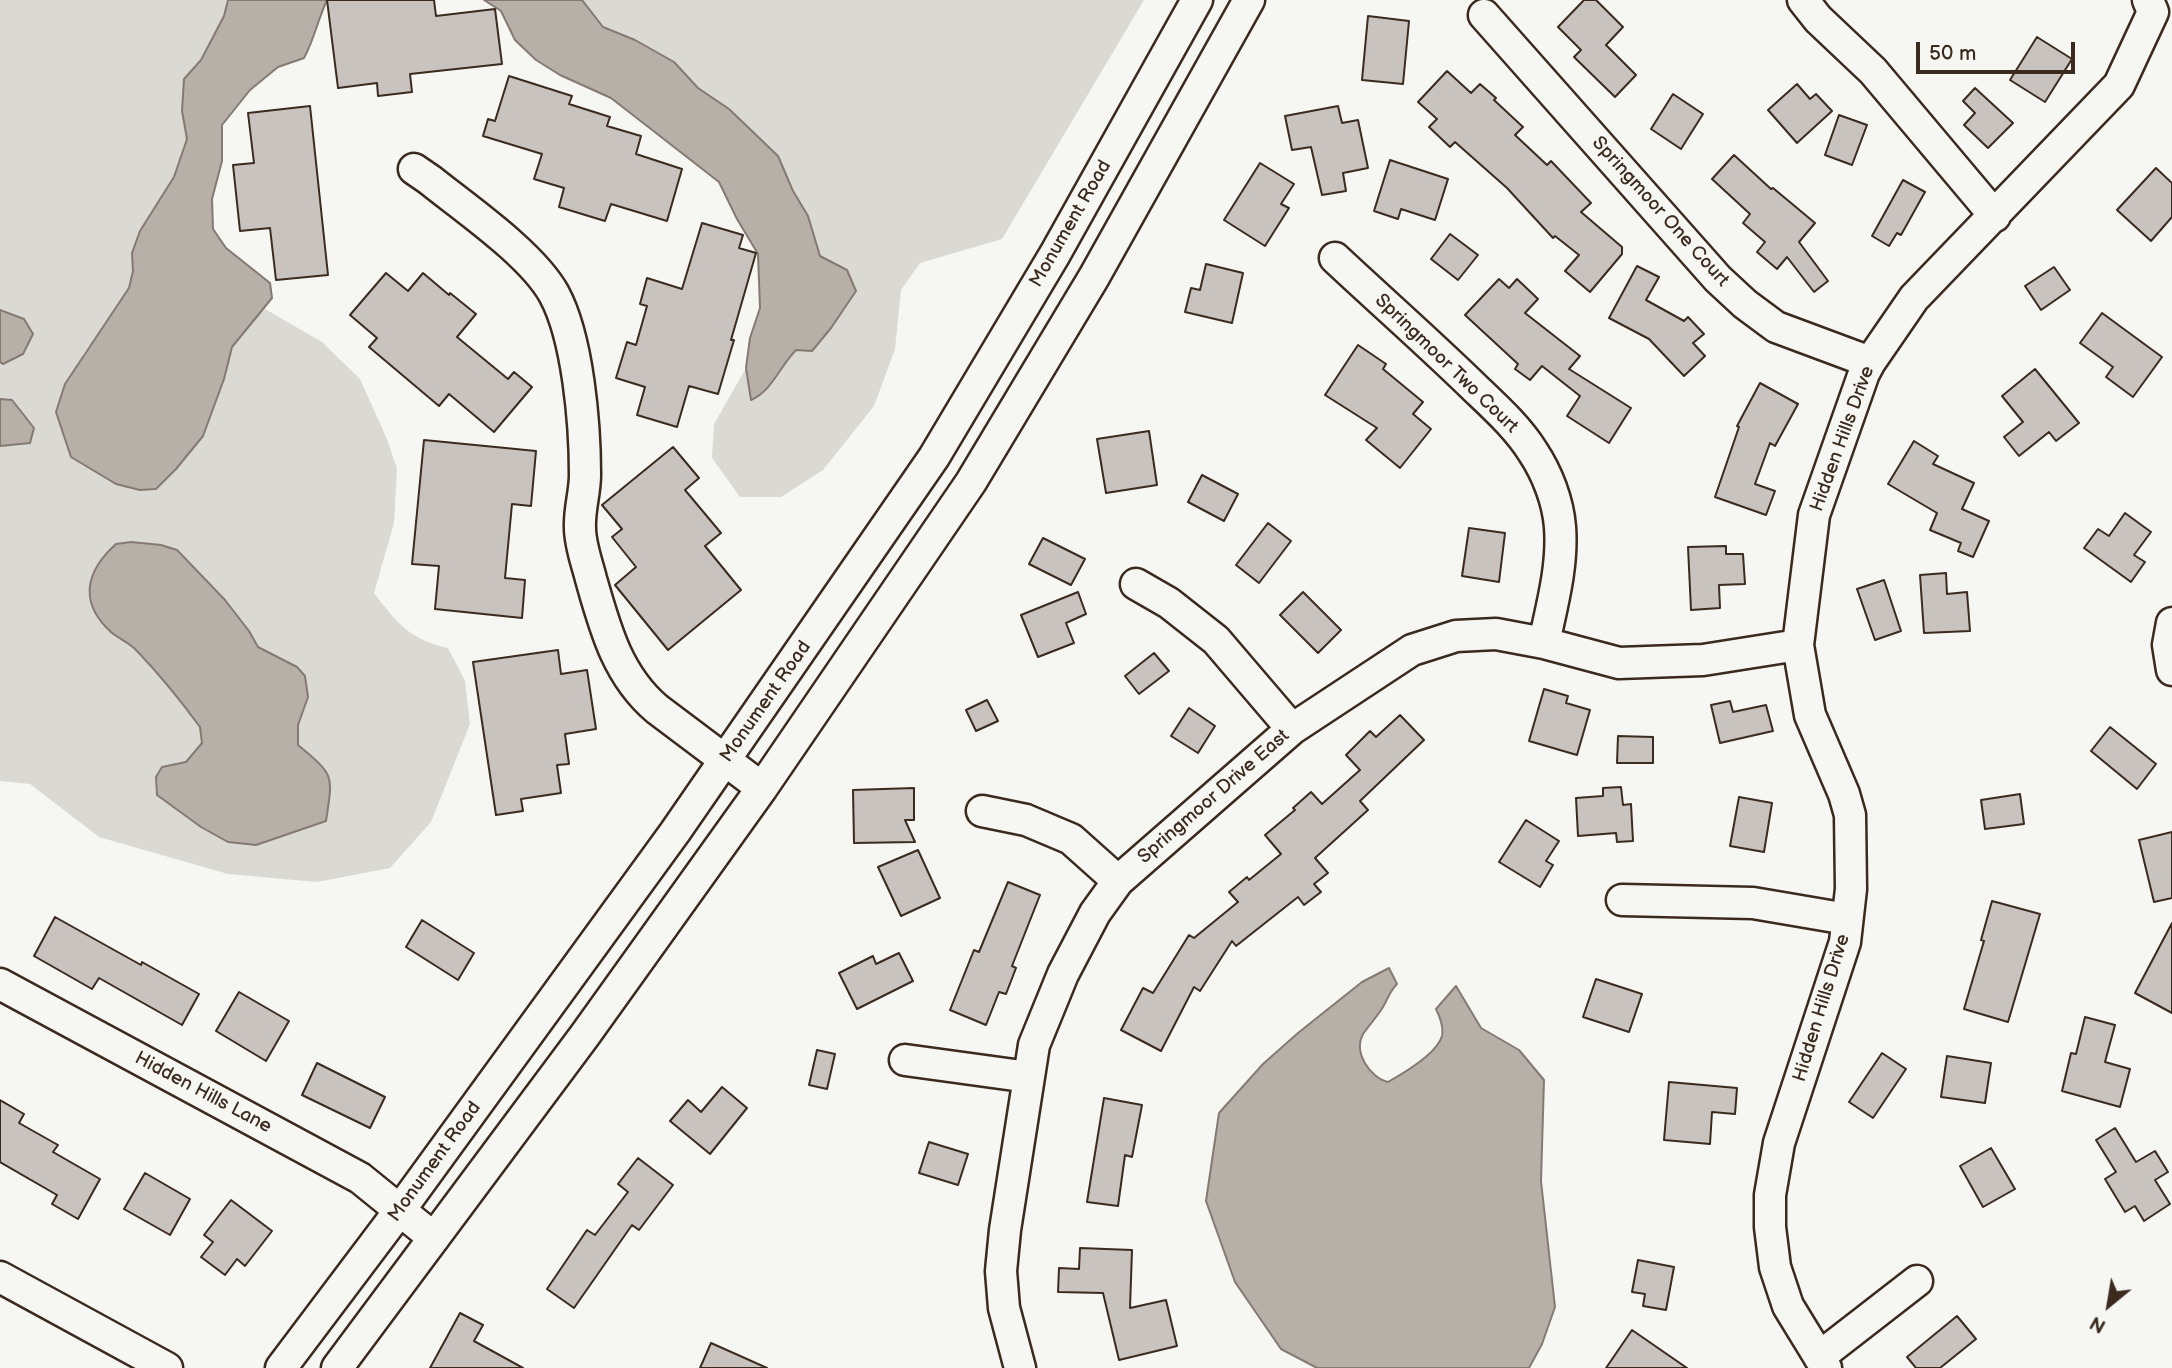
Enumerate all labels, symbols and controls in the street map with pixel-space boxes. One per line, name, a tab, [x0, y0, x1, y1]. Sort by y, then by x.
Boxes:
scale bar	[1920, 28, 2079, 72]
text: 50 m	[1929, 41, 1976, 66]
street label: Springmoor One Court	[1587, 132, 1733, 292]
street label: Monument Road	[1025, 156, 1117, 292]
street label: Springmoor Two Court	[1370, 290, 1522, 438]
street label: Hidden Hills Drive	[1806, 363, 1880, 515]
street label: Monument Road	[716, 637, 816, 767]
street label: Springmoor Drive East	[1134, 725, 1294, 869]
street label: Hidden Hills Drive	[1789, 931, 1855, 1085]
street label: Hidden Hills Lane	[131, 1047, 275, 1139]
street label: Monument Road	[384, 1097, 486, 1227]
north arrow	[2074, 1270, 2144, 1340]
text: N	[2086, 1310, 2110, 1337]

